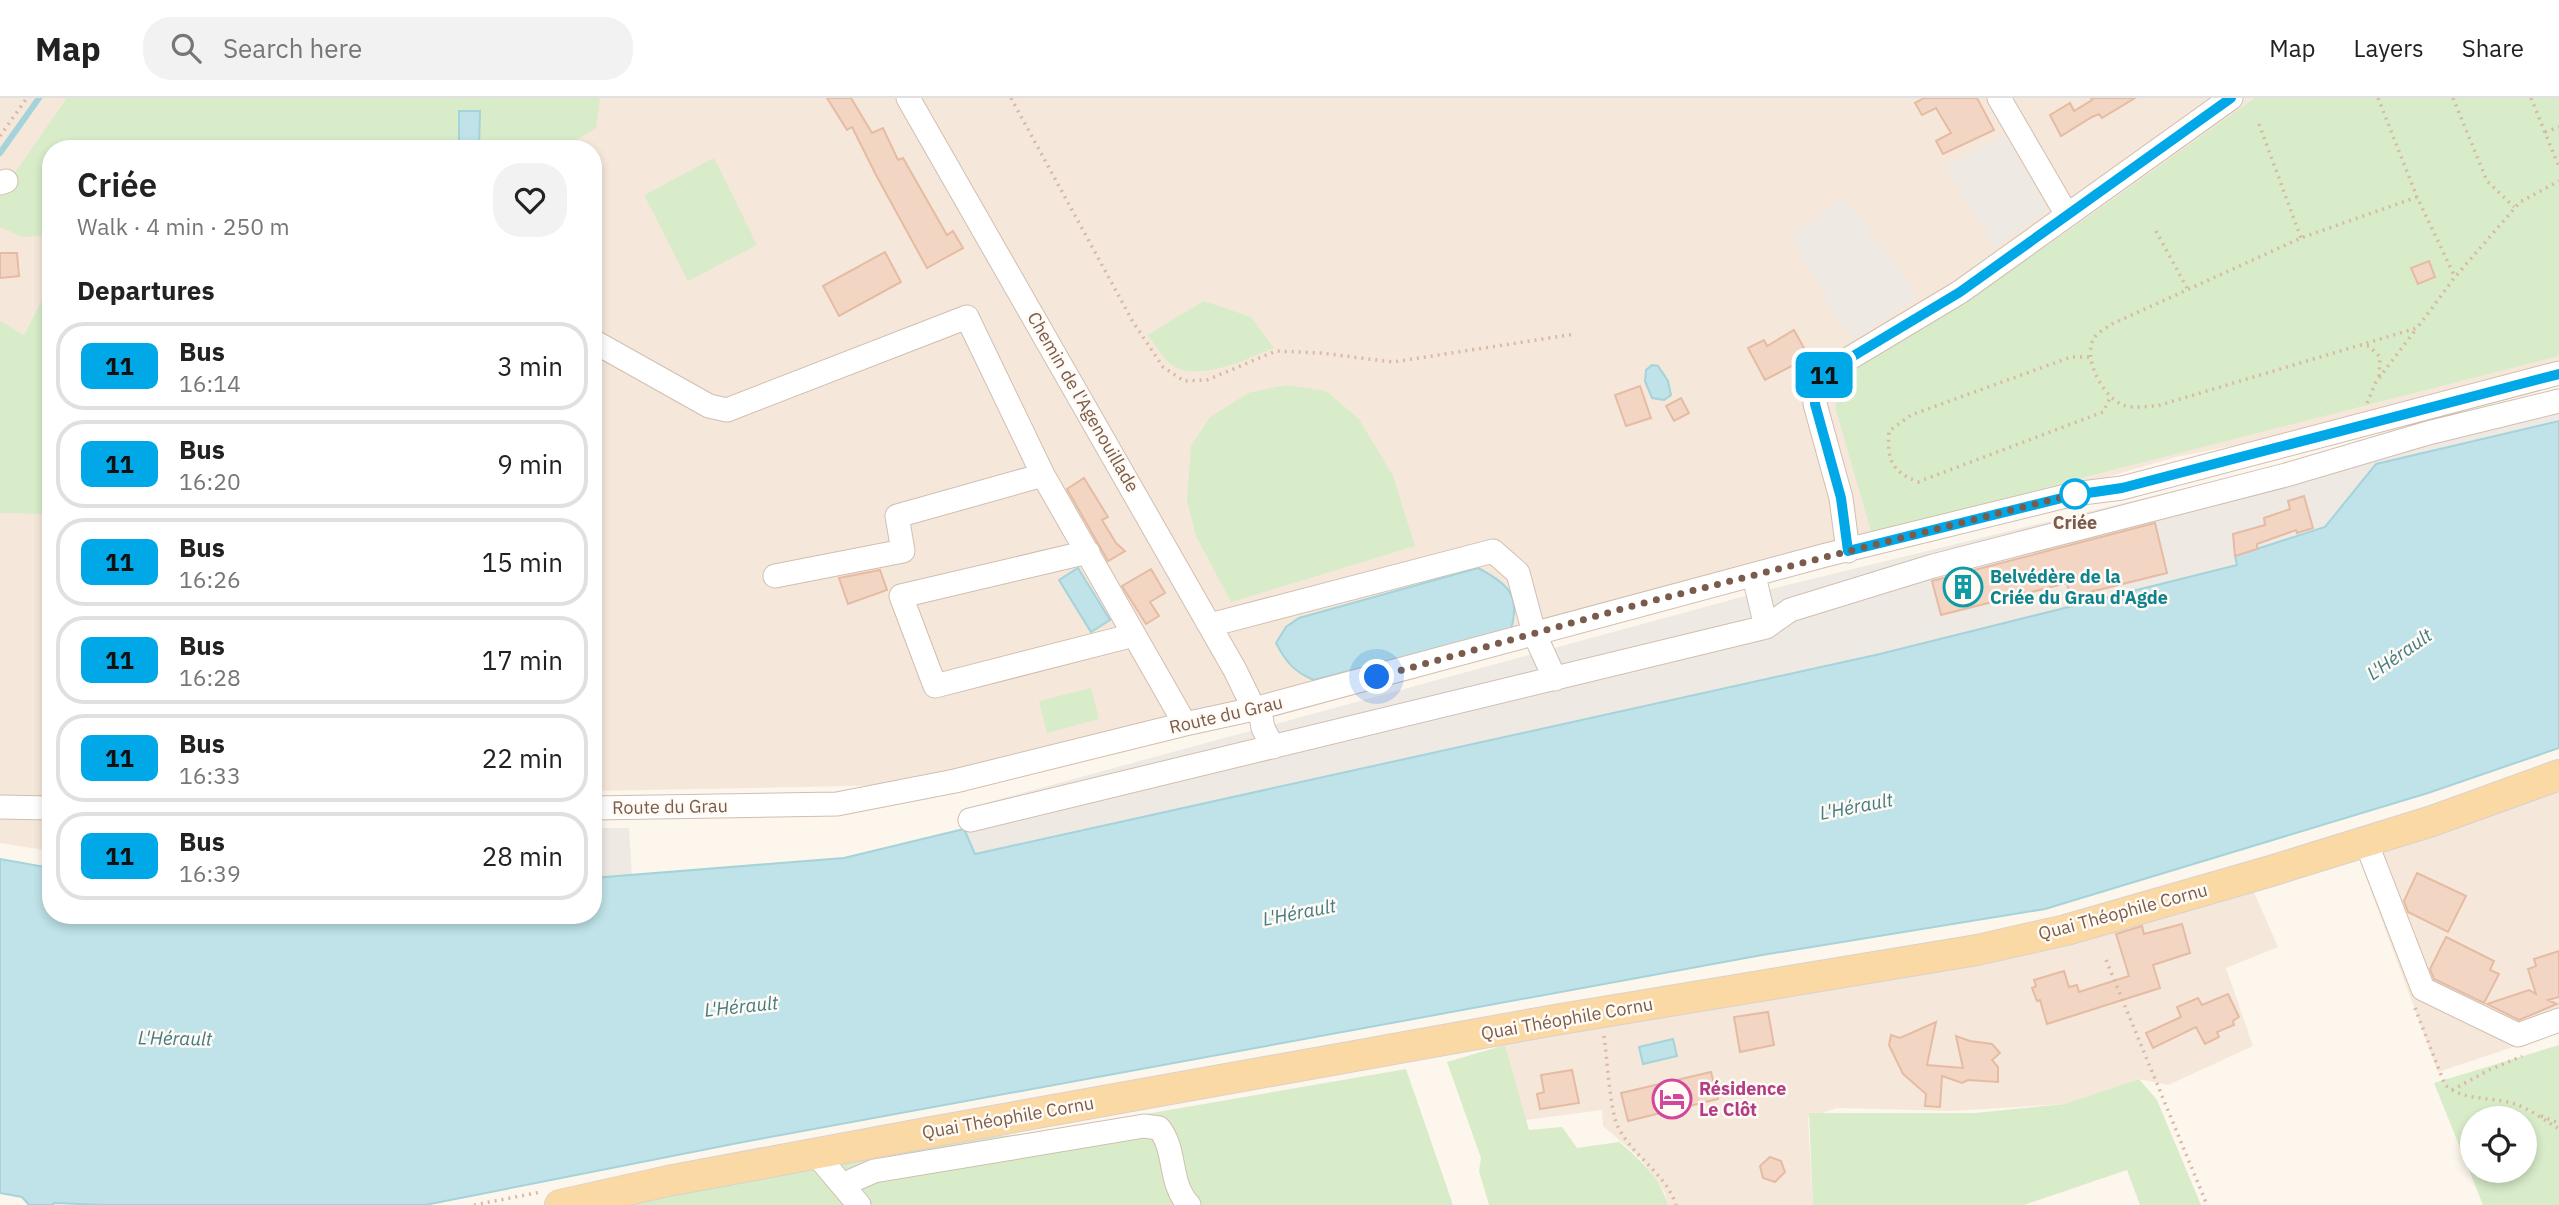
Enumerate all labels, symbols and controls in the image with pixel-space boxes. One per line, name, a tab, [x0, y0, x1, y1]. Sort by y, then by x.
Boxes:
search box	[143, 17, 633, 80]
text: Map	[35, 27, 101, 70]
icon: search	[167, 29, 205, 67]
text: Search here	[223, 31, 362, 65]
text: Map	[2269, 32, 2316, 64]
text: Layers	[2354, 32, 2424, 64]
text: Share	[2462, 32, 2524, 64]
text: Criée	[77, 163, 157, 206]
button: heart	[493, 163, 567, 237]
text: Walk · 4 min · 250 m	[77, 211, 290, 241]
text: Departures	[77, 273, 215, 307]
street label: Chemin de l'Agenouillade	[1022, 308, 1145, 496]
text: Bus	[179, 334, 225, 368]
text: 3 min	[497, 349, 563, 383]
text: 11	[105, 350, 134, 382]
line badge: 11	[1792, 352, 1856, 398]
text: 11	[1810, 359, 1838, 391]
text: 16:14	[179, 368, 241, 398]
text: Bus	[179, 432, 225, 466]
text: 9 min	[497, 447, 563, 481]
text: 11	[105, 448, 134, 480]
text: 16:20	[179, 466, 241, 496]
marker: Criée	[2060, 479, 2090, 509]
place label: Criée	[2053, 511, 2097, 534]
text: Bus	[179, 530, 225, 564]
text: 15 min	[482, 545, 563, 579]
text: 11	[105, 546, 134, 578]
text: 16:26	[179, 564, 241, 594]
place label: Belvédère de la Criée du Grau d'Agde	[1990, 565, 2168, 609]
building icon: Belvédère de la Criée du Grau d'Agde	[1942, 566, 1984, 608]
water label: L'Hérault	[2362, 622, 2437, 685]
text: Bus	[179, 628, 225, 662]
text: 17 min	[482, 643, 563, 677]
text: 11	[105, 644, 134, 676]
your location	[1359, 659, 1394, 694]
text: 16:28	[179, 662, 241, 692]
street label: Route du Grau	[1167, 690, 1285, 739]
text: Bus	[179, 726, 225, 760]
text: 22 min	[482, 741, 563, 775]
text: 11	[105, 742, 134, 774]
text: 16:33	[179, 760, 241, 790]
water label: L'Hérault	[1817, 787, 1896, 825]
street label: Route du Grau	[612, 794, 728, 819]
text: Bus	[179, 824, 225, 858]
text: 28 min	[482, 839, 563, 873]
text: 11	[105, 840, 134, 872]
text: 16:39	[179, 858, 241, 888]
street label: Quai Théophile Cornu	[2036, 878, 2210, 945]
water label: L'Hérault	[1260, 893, 1339, 931]
water label: L'Hérault	[703, 990, 780, 1022]
street label: Quai Théophile Cornu	[1479, 992, 1655, 1045]
water label: L'Hérault	[138, 1025, 213, 1051]
place label: Résidence Le Clôt	[1699, 1077, 1786, 1121]
hotel icon: Résidence Le Clôt	[1651, 1078, 1693, 1120]
street label: Quai Théophile Cornu	[920, 1091, 1096, 1144]
map controls	[2460, 1106, 2537, 1183]
button: locate	[2460, 1106, 2537, 1183]

